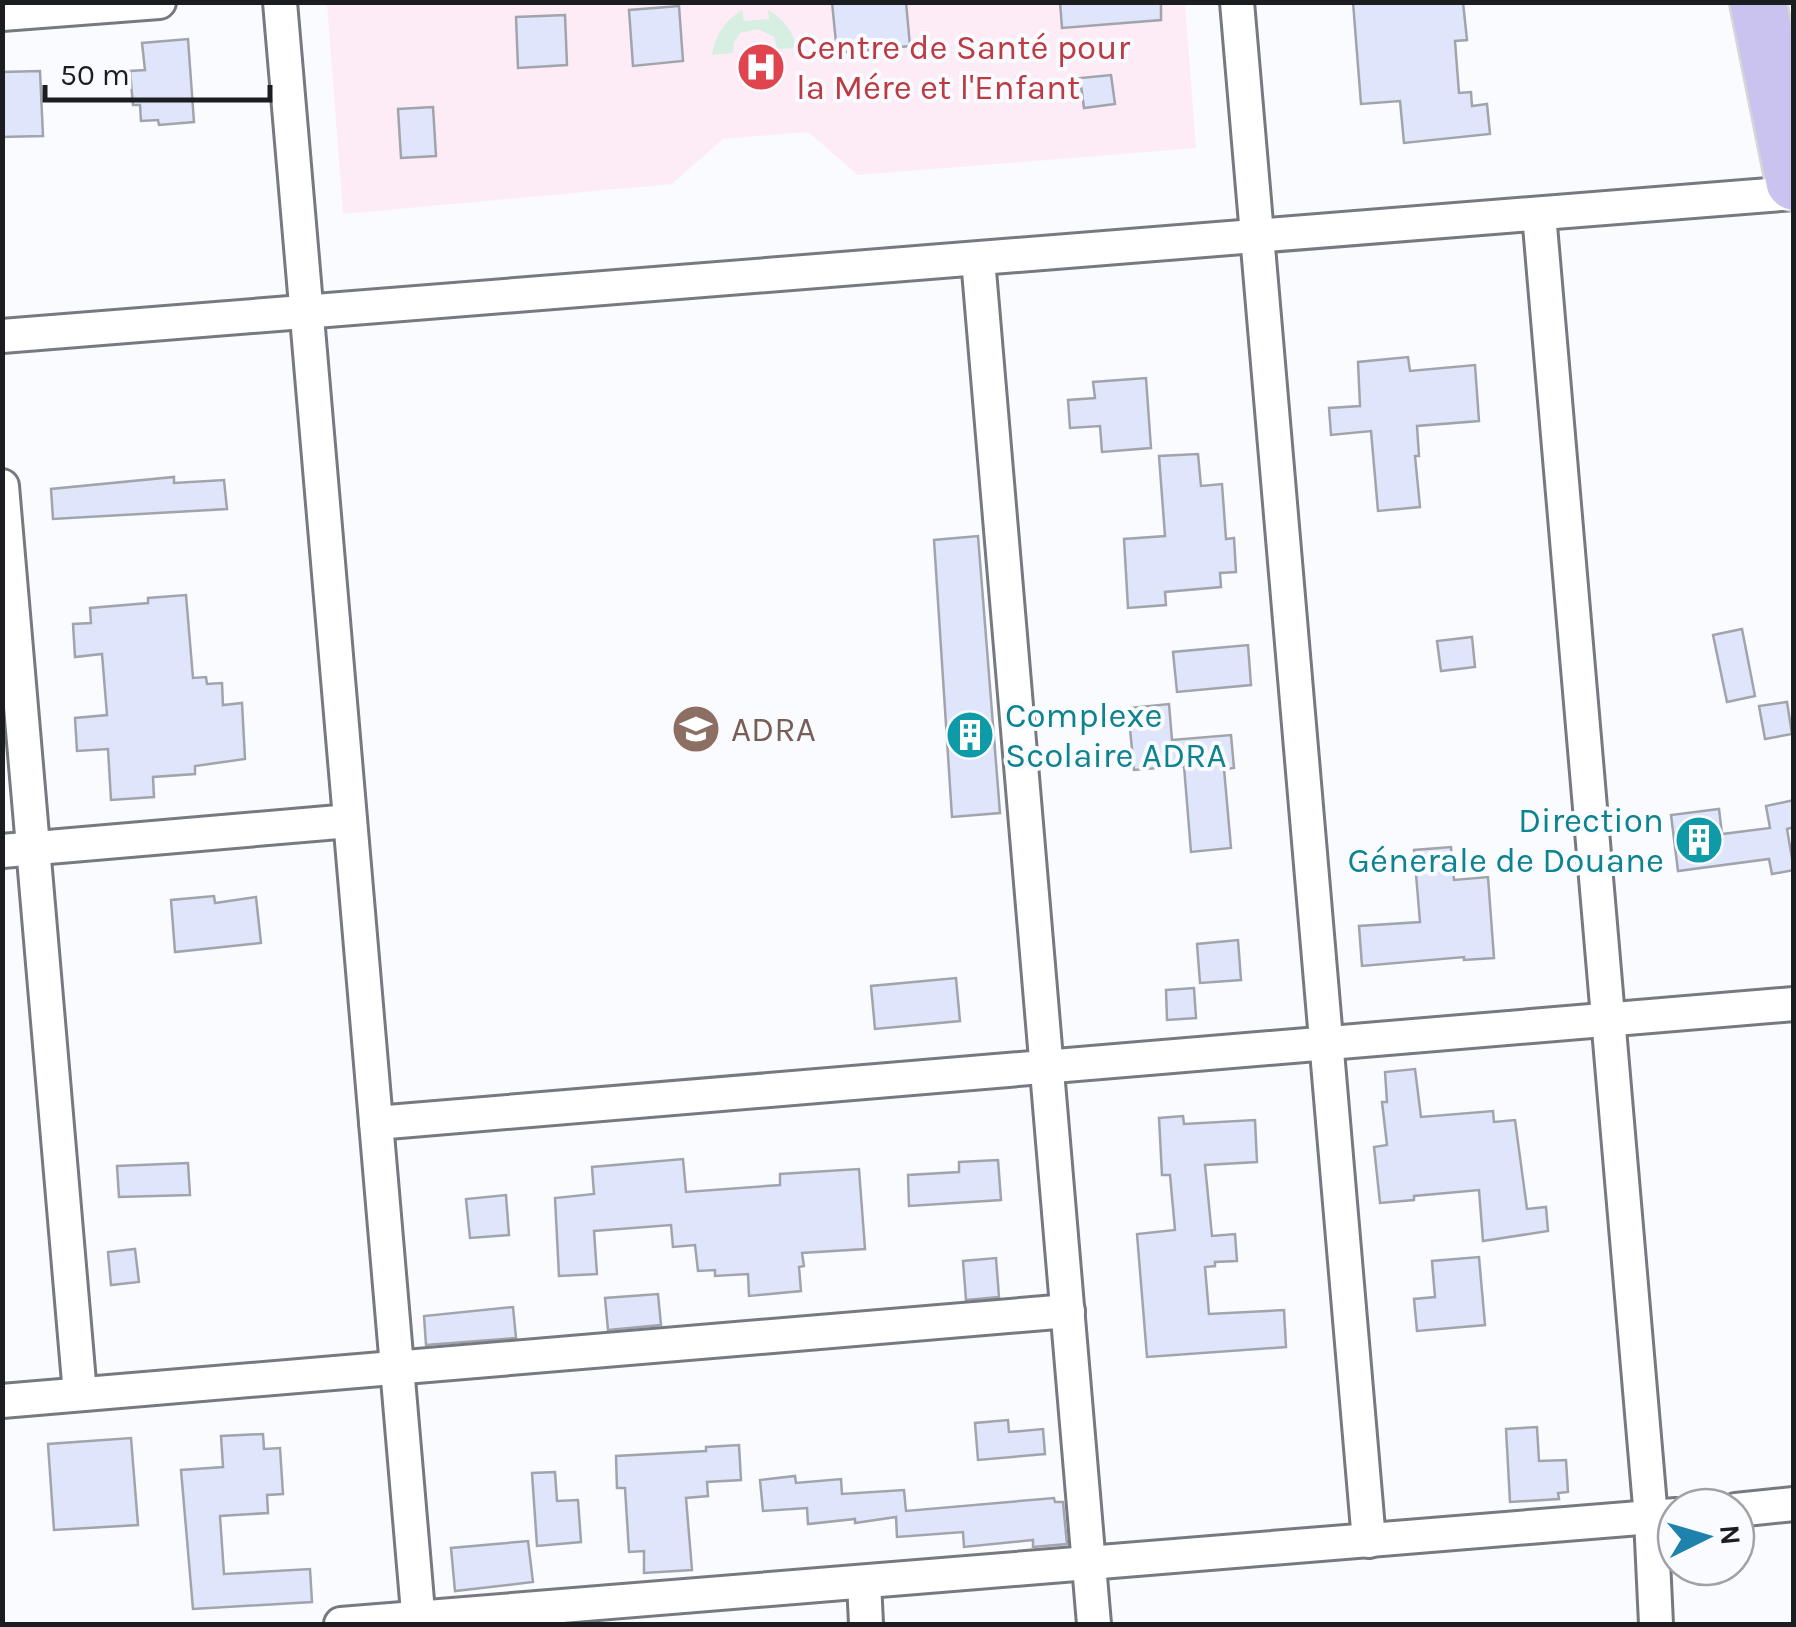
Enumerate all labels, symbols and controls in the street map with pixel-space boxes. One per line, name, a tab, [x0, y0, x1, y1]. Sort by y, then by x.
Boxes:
place label: Centre de Santé pour la Mére et l'Enfant	[796, 27, 1130, 108]
scale bar	[45, 40, 270, 102]
hospital icon: Centre de Santé pour la Mére et l'Enfant	[735, 41, 787, 93]
text: 50 m	[60, 57, 130, 93]
place label: Complexe Scolaire ADRA	[1005, 695, 1227, 776]
school or university icon: ADRA	[670, 703, 722, 755]
place label: ADRA	[731, 709, 816, 750]
building icon: Complexe Scolaire ADRA	[944, 709, 996, 761]
place label: Direction Génerale de Douane	[1348, 800, 1664, 881]
building icon: Direction Génerale de Douane	[1673, 814, 1725, 866]
north arrow	[1656, 1487, 1756, 1587]
text: N	[1713, 1523, 1748, 1546]

